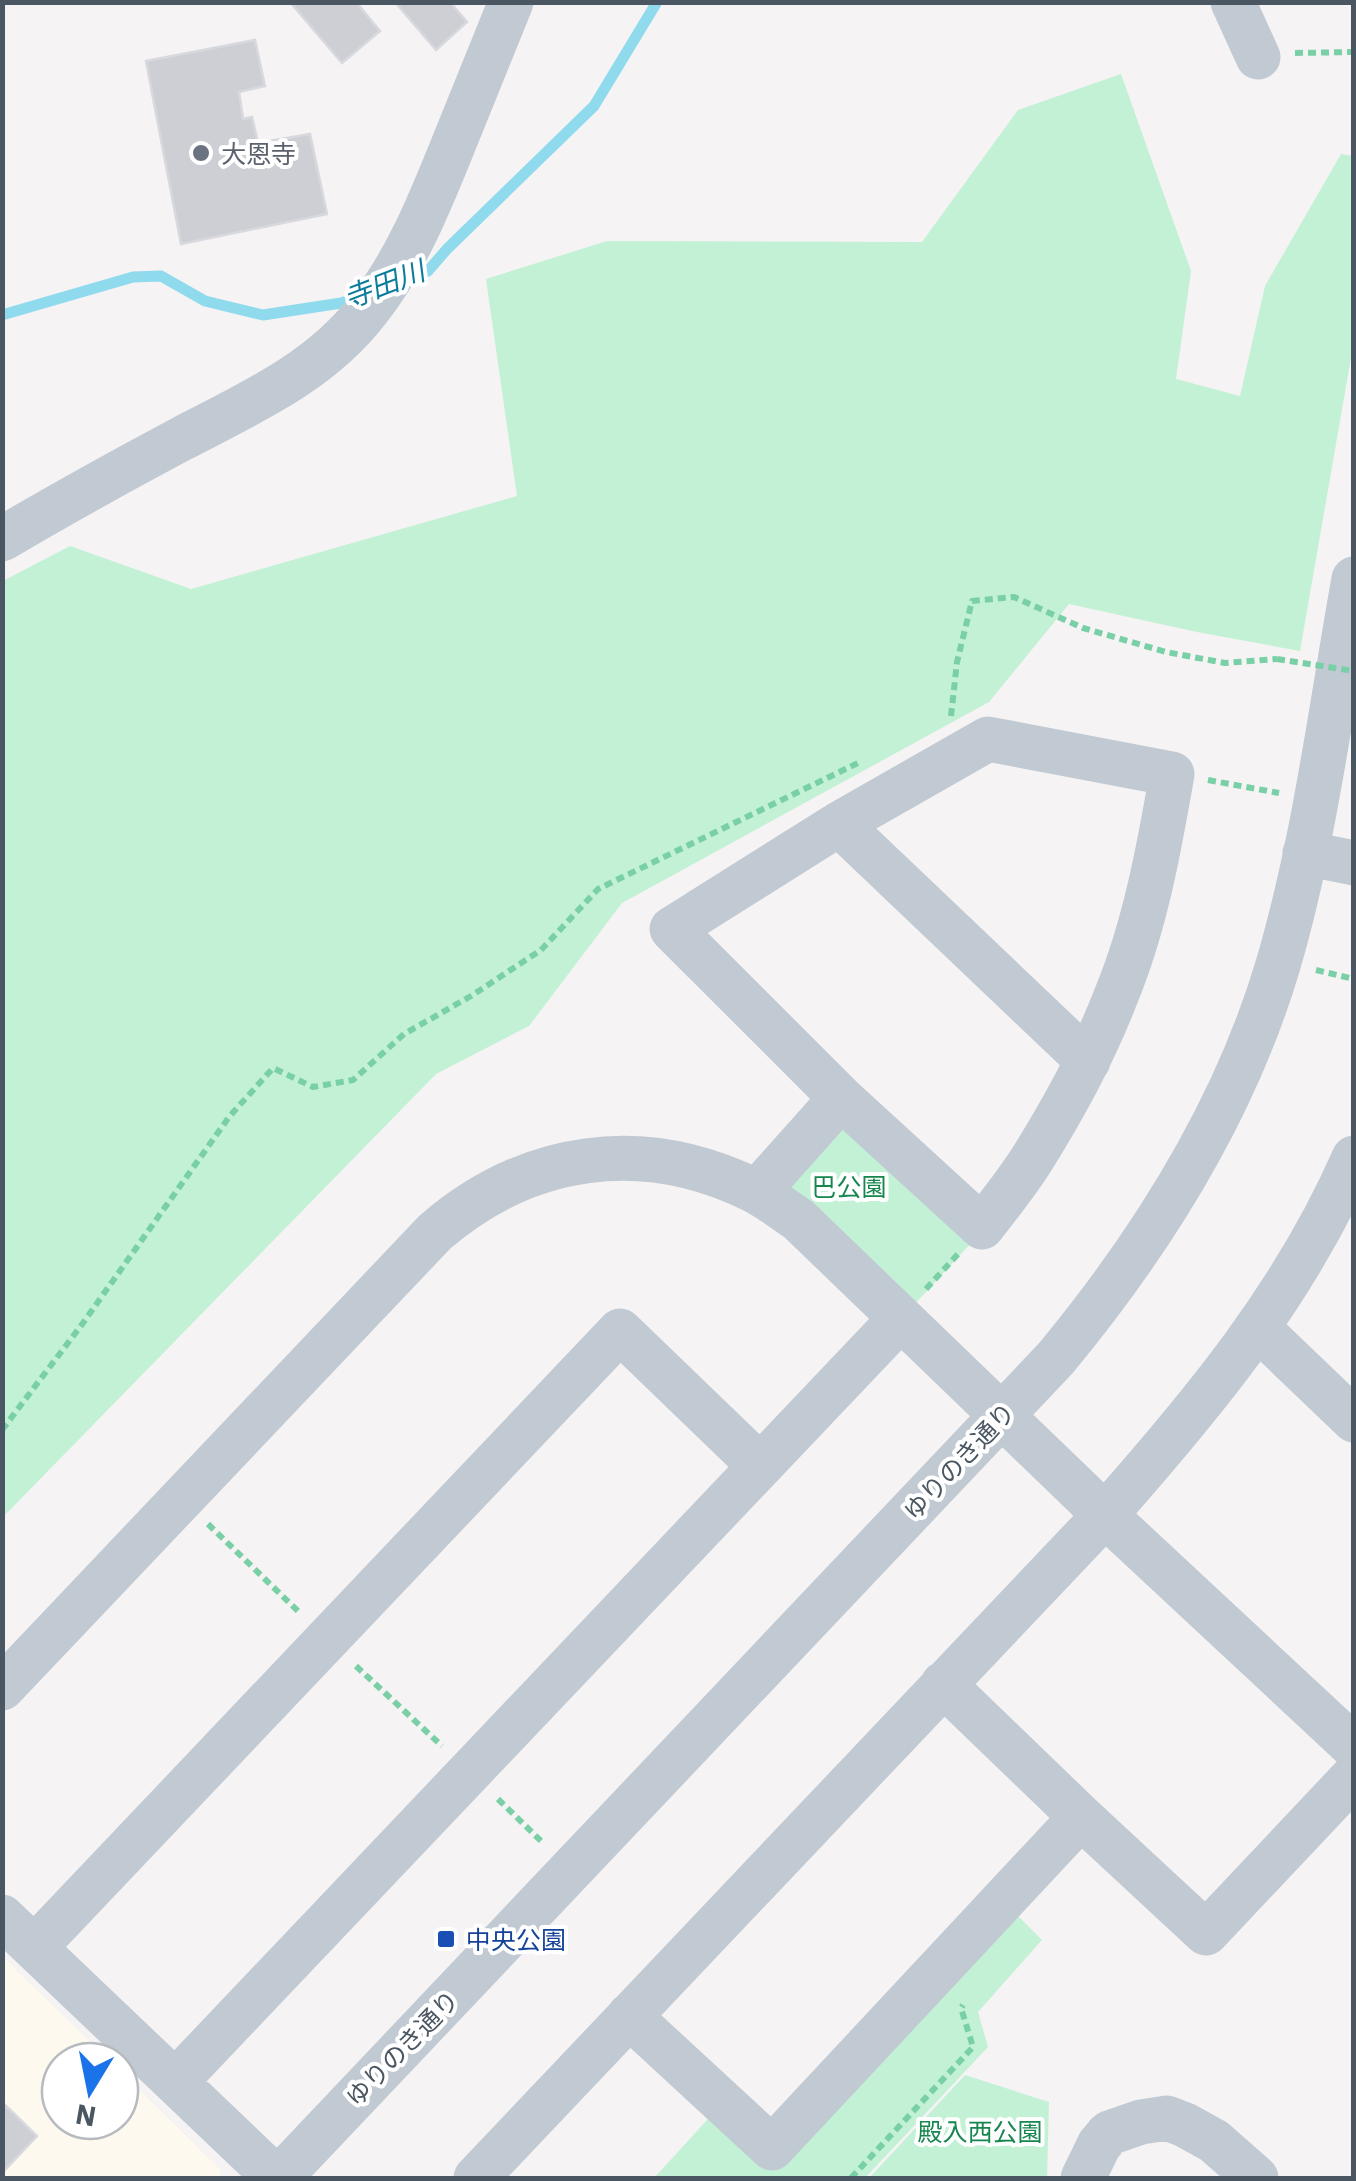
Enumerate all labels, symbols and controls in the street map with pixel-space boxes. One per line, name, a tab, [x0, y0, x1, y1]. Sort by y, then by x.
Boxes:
place label: 大恩寺	[221, 137, 296, 170]
marker: 大恩寺	[190, 142, 212, 164]
water label: 寺田川	[338, 251, 433, 316]
park label: 巴公園	[811, 1170, 887, 1203]
street label: ゆりのき通り	[896, 1395, 1022, 1527]
place label: 中央公園	[466, 1923, 566, 1956]
marker: 中央公園	[435, 1928, 457, 1950]
street label: ゆりのき通り	[338, 1983, 466, 2113]
north arrow	[40, 2041, 140, 2141]
text: N	[72, 2096, 99, 2136]
park label: 殿入西公園	[917, 2115, 1043, 2148]

